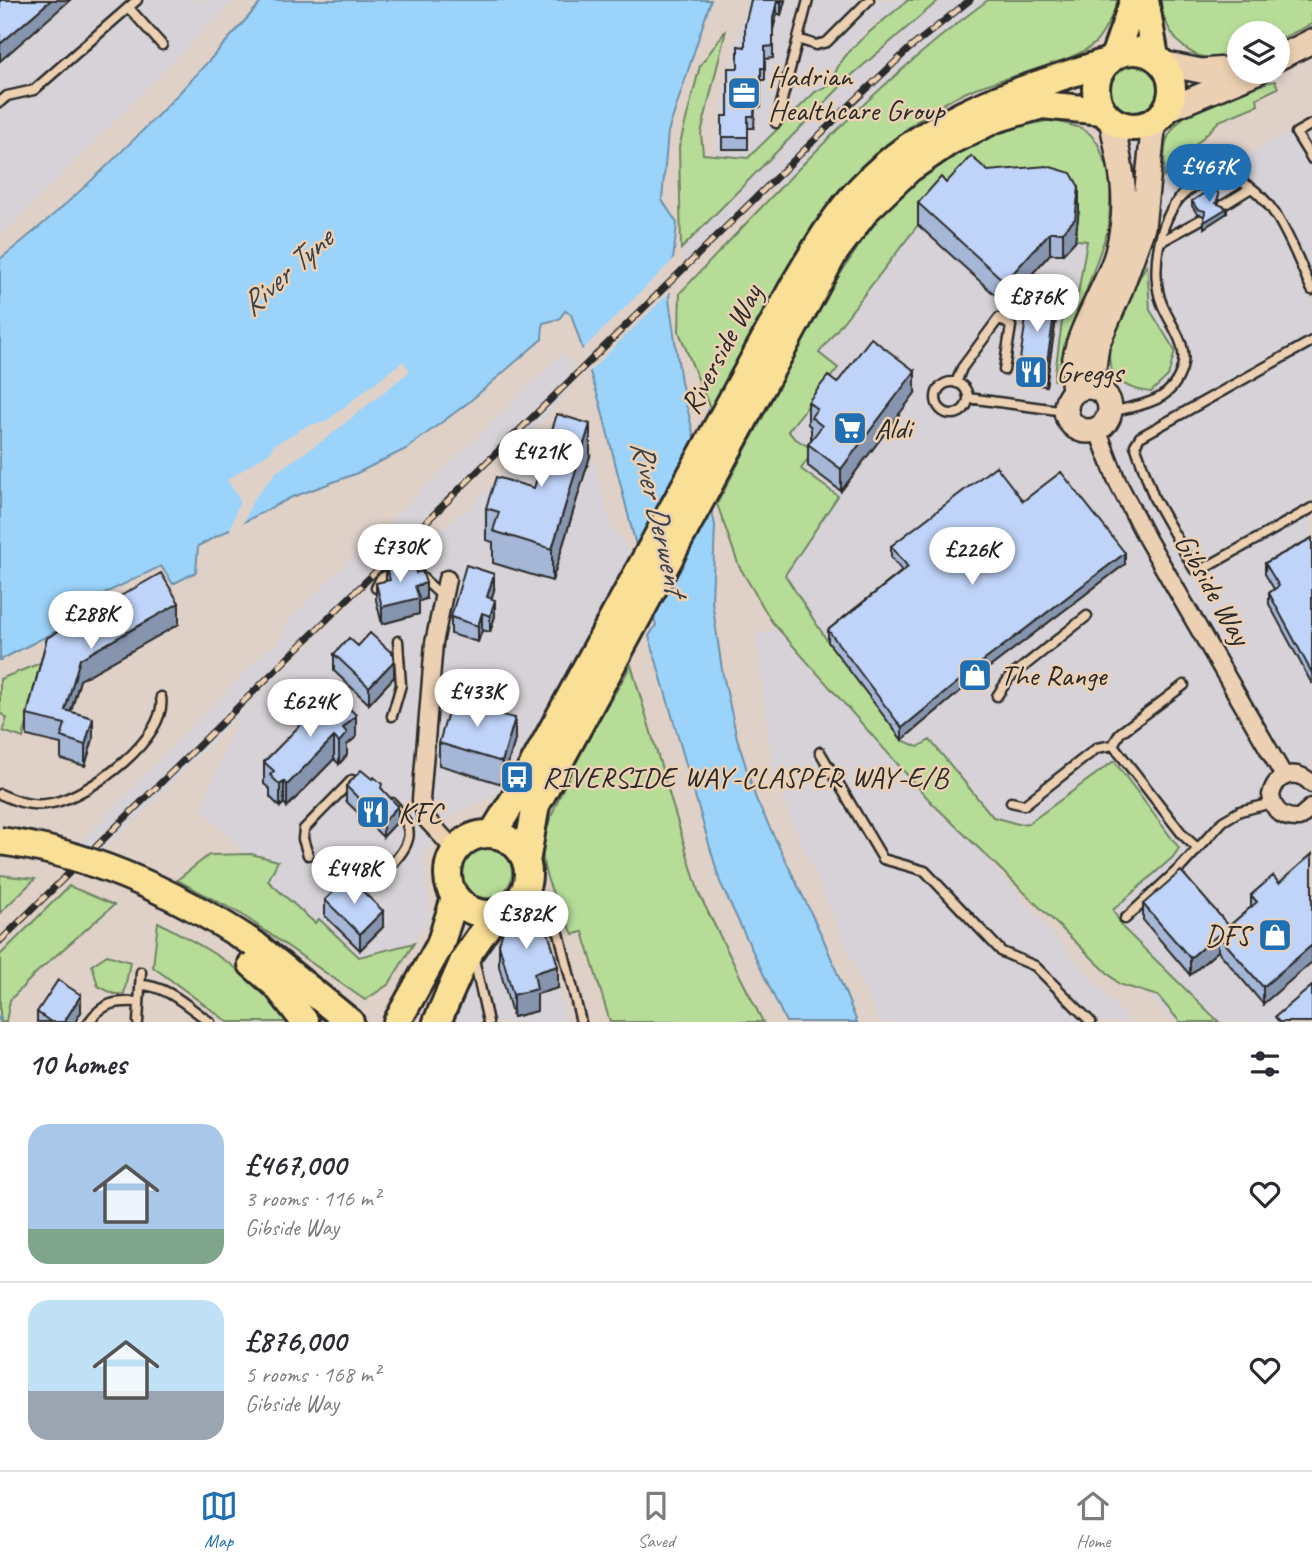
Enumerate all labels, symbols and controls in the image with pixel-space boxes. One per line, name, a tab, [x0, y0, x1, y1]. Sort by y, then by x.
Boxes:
map controls	[1227, 21, 1290, 84]
button: layers	[1227, 21, 1290, 84]
place label: Hadrian Healthcare Group	[768, 57, 946, 129]
office icon: Hadrian Healthcare Group	[725, 74, 763, 112]
pin: £467K	[1160, 144, 1258, 204]
text: £467K	[1182, 152, 1236, 181]
water label: River Tyne	[231, 216, 345, 325]
pin: £876K	[988, 274, 1086, 334]
street label: Riverside Way	[671, 276, 772, 420]
text: £876K	[1010, 282, 1064, 311]
restaurant icon: Greggs	[1012, 353, 1050, 391]
place label: Greggs	[1056, 353, 1125, 391]
supermarket icon: Aldi	[831, 409, 869, 447]
place label: Aldi	[874, 409, 915, 447]
pin: £421K	[492, 430, 590, 489]
water label: River Derwent	[621, 436, 698, 606]
text: £421K	[514, 437, 568, 466]
pin: £730K	[351, 524, 449, 584]
street label: Gibside Way	[1166, 526, 1261, 654]
pin: £226K	[923, 528, 1021, 587]
text: £730K	[374, 532, 427, 561]
text: £226K	[945, 535, 999, 564]
pin: £288K	[42, 592, 140, 651]
text: £288K	[64, 599, 118, 628]
shop icon: The Range	[956, 656, 994, 694]
place label: The Range	[1000, 656, 1108, 694]
pin: £433K	[428, 670, 526, 729]
text: £433K	[450, 677, 504, 706]
pin: £624K	[261, 680, 359, 739]
text: £624K	[283, 687, 337, 716]
bus stop icon: RIVERSIDE WAY-CLASPER WAY-E/B	[498, 758, 536, 796]
place label: RIVERSIDE WAY-CLASPER WAY-E/B	[542, 758, 950, 796]
restaurant icon: KFC	[354, 793, 392, 831]
place label: KFC	[398, 793, 445, 831]
pin: £448K	[305, 846, 403, 906]
text: £448K	[327, 854, 381, 883]
pin: £382K	[477, 892, 575, 951]
text: £382K	[499, 899, 553, 928]
place label: DFS	[1205, 916, 1254, 954]
shop icon: DFS	[1256, 916, 1294, 954]
text: 10 homes	[28, 1045, 126, 1083]
icon: filters	[1246, 1045, 1284, 1083]
text: £467,000	[245, 1146, 346, 1184]
icon: home	[84, 1152, 168, 1236]
icon: heart	[1246, 1175, 1284, 1213]
text: 3 rooms · 116 m²	[245, 1184, 380, 1213]
text: Gibside Way	[245, 1213, 339, 1242]
text: £876,000	[245, 1322, 346, 1360]
icon: home	[84, 1328, 168, 1412]
icon: heart	[1246, 1351, 1284, 1389]
text: 5 rooms · 168 m²	[245, 1360, 380, 1389]
text: Gibside Way	[245, 1389, 339, 1418]
tab: Map	[200, 1487, 238, 1553]
tab: Saved	[637, 1487, 675, 1553]
tab: Home	[1074, 1487, 1112, 1553]

